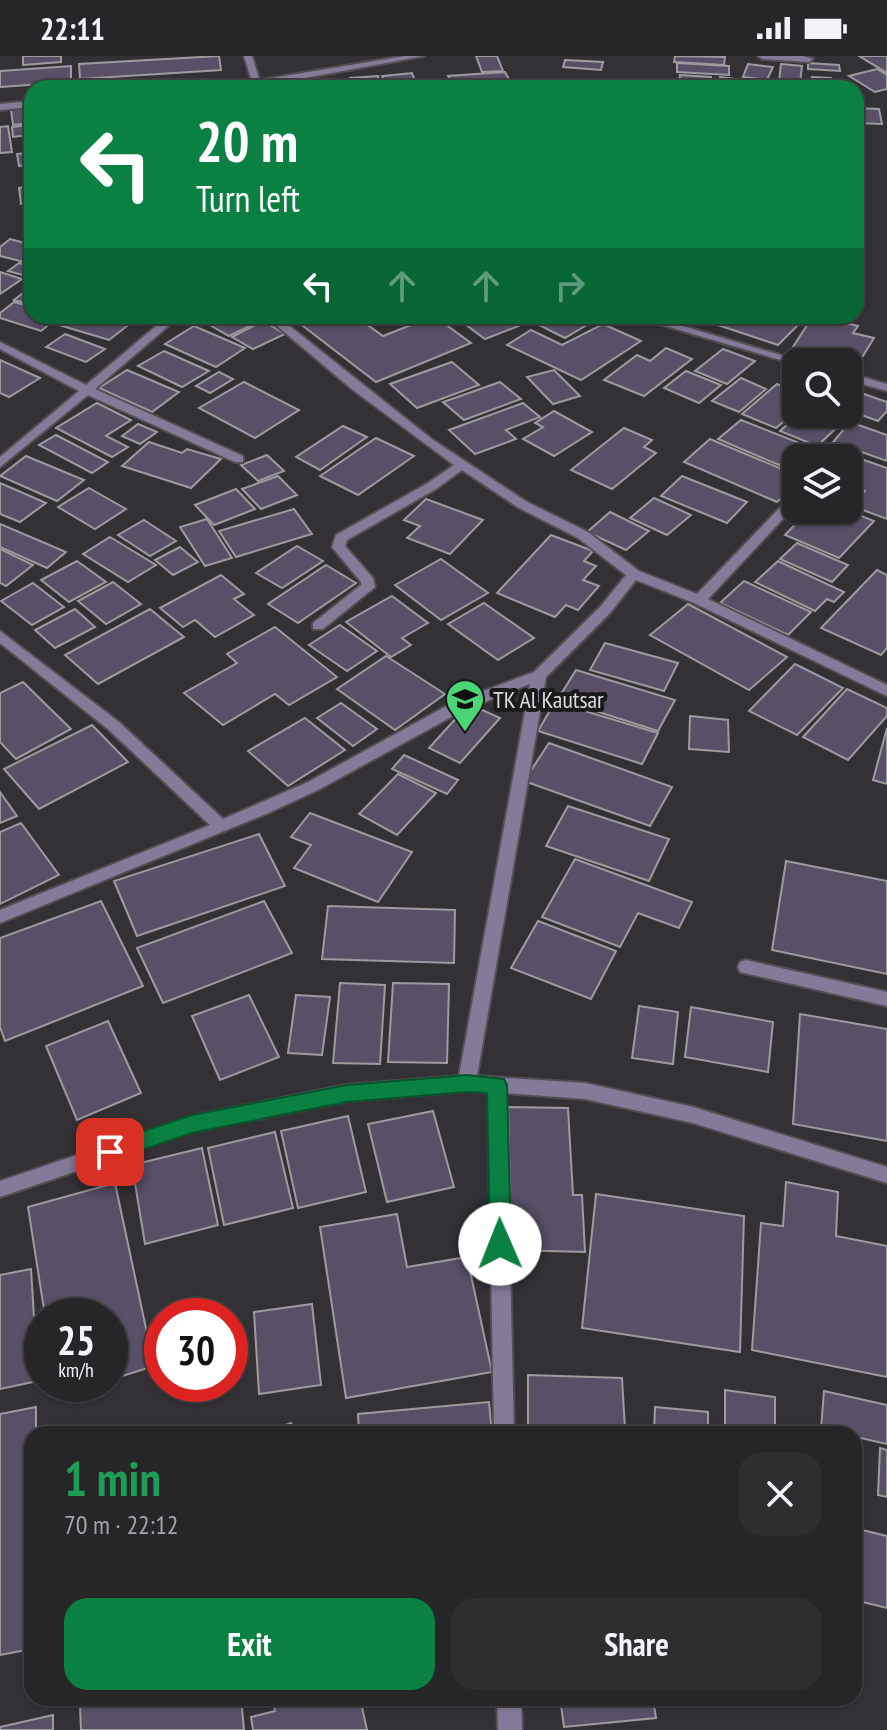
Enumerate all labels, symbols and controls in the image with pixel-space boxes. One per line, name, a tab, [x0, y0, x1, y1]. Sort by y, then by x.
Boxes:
text: 22:11	[40, 9, 105, 48]
text: 20 m	[196, 105, 298, 177]
icon: left	[64, 112, 168, 216]
text: Turn left	[196, 175, 300, 222]
icon: left	[296, 264, 340, 308]
icon: ahead	[380, 264, 424, 308]
icon: ahead	[464, 264, 508, 308]
icon: right	[548, 264, 592, 308]
map controls	[782, 348, 862, 524]
button: search	[782, 348, 862, 428]
button: layers	[782, 444, 862, 524]
school or university icon: TK Al Kautsar	[444, 678, 486, 733]
place label: TK Al Kautsar	[493, 684, 604, 715]
pin	[76, 1118, 144, 1186]
icon: arrive	[88, 1130, 132, 1174]
position arrow	[458, 1202, 542, 1286]
speed limit sign: 30	[144, 1298, 248, 1402]
text: 25	[57, 1314, 95, 1366]
text: km/h	[58, 1357, 94, 1383]
text: 1 min	[64, 1447, 161, 1509]
button: close	[738, 1452, 822, 1536]
text: 70 m · 22:12	[64, 1508, 179, 1541]
button: Exit	[64, 1598, 435, 1690]
button: Share	[451, 1598, 822, 1690]

